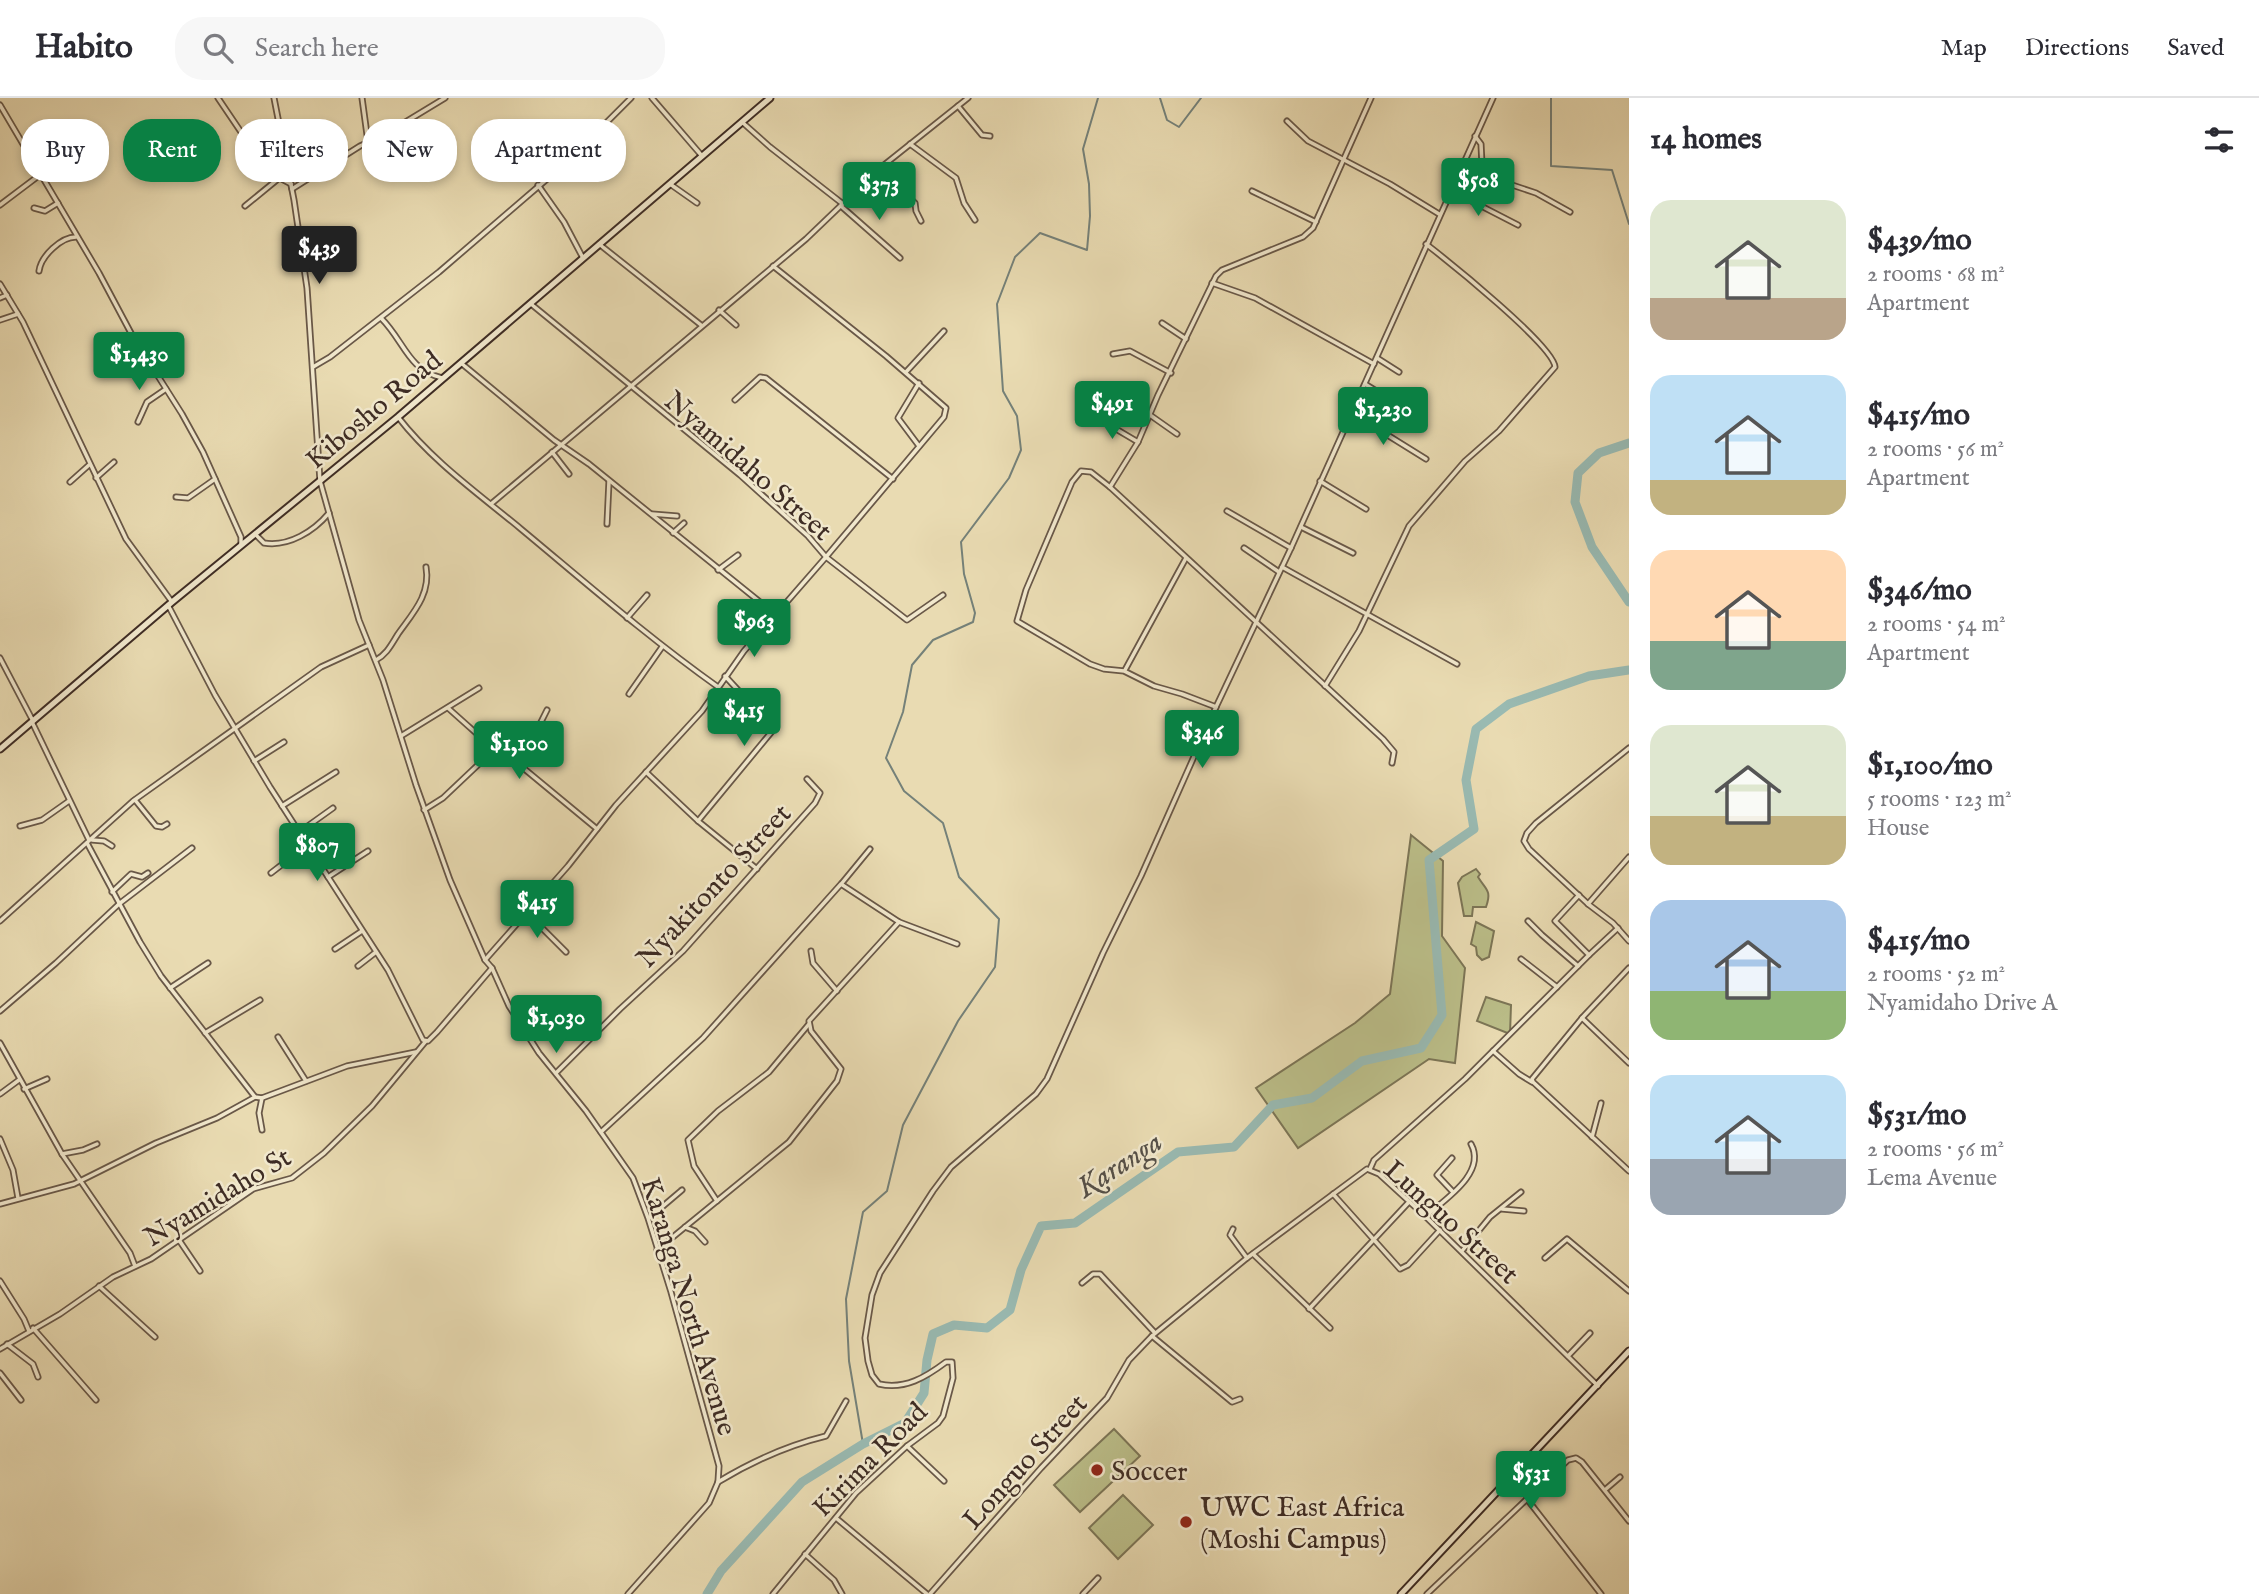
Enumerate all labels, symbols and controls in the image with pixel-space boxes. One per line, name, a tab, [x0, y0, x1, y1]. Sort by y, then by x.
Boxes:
search box	[175, 17, 665, 80]
text: Habito	[35, 27, 133, 69]
icon: search	[199, 29, 237, 67]
text: Search here	[255, 32, 379, 65]
text: Map	[1941, 33, 1987, 64]
text: Directions	[2025, 33, 2129, 64]
text: Saved	[2167, 33, 2224, 64]
chip: Buy	[21, 119, 109, 182]
chip: Rent	[123, 119, 221, 182]
chip: Filters	[235, 119, 348, 182]
chip: New	[362, 119, 457, 182]
chip: Apartment	[471, 119, 626, 182]
text: 14 homes	[1650, 121, 1762, 159]
icon: filters	[2200, 121, 2238, 159]
pin: $508	[1437, 158, 1519, 218]
pin: $373	[838, 162, 920, 222]
text: $508	[1457, 166, 1499, 195]
text: $373	[859, 170, 899, 199]
text: $439/mo	[1867, 222, 1972, 260]
pin: $439	[278, 226, 360, 286]
icon: home	[1706, 228, 1790, 312]
text: $439	[298, 234, 340, 263]
text: 2 rooms · 68 m²	[1867, 260, 2005, 289]
text: Apartment	[1867, 289, 1970, 318]
pin: $1,430	[82, 332, 196, 392]
text: $1,430	[109, 340, 169, 369]
street label: Kibosho Road	[299, 344, 450, 478]
pin: $491	[1071, 382, 1153, 441]
street label: Nyamidaho Street	[656, 384, 839, 550]
pin: $1,230	[1326, 388, 1440, 447]
text: $491	[1091, 389, 1133, 418]
text: $1,230	[1354, 395, 1412, 424]
text: $415/mo	[1867, 397, 1970, 435]
icon: home	[1706, 403, 1790, 487]
text: 2 rooms · 56 m²	[1867, 435, 2004, 464]
text: Apartment	[1867, 464, 1970, 493]
text: $346/mo	[1867, 572, 1972, 610]
icon: home	[1706, 578, 1790, 662]
pin: $963	[713, 600, 795, 659]
text: $963	[733, 607, 775, 636]
text: 2 rooms · 54 m²	[1867, 610, 2006, 639]
text: Apartment	[1867, 639, 1970, 668]
pin: $415	[703, 688, 785, 748]
text: $415	[724, 696, 764, 725]
pin: $346	[1161, 710, 1243, 770]
text: $346	[1181, 718, 1223, 747]
pin: $1,100	[462, 722, 576, 781]
text: $1,100	[490, 729, 548, 758]
text: $1,100/mo	[1867, 747, 1993, 785]
icon: home	[1706, 753, 1790, 837]
text: 5 rooms · 123 m²	[1867, 785, 2012, 814]
street label: Nyakitonto Street	[630, 797, 800, 976]
text: House	[1867, 814, 1929, 843]
pin: $807	[276, 824, 358, 883]
text: $807	[295, 831, 339, 860]
pin: $415	[496, 880, 578, 940]
text: $415	[517, 888, 557, 917]
text: $415/mo	[1867, 922, 1970, 960]
icon: home	[1706, 928, 1790, 1012]
text: 2 rooms · 52 m²	[1867, 960, 2005, 989]
text: Nyamidaho Drive A	[1867, 989, 2057, 1018]
pin: $1,030	[499, 996, 613, 1055]
text: $1,030	[527, 1003, 585, 1032]
text: $531/mo	[1867, 1097, 1966, 1135]
icon: home	[1706, 1103, 1790, 1187]
water label: Karanga	[1069, 1124, 1170, 1208]
text: 2 rooms · 56 m²	[1867, 1135, 2004, 1164]
street label: Nyamidaho St	[138, 1140, 299, 1256]
street label: Lunguo Street	[1376, 1153, 1525, 1293]
text: Lema Avenue	[1867, 1164, 1997, 1193]
street label: Karanga North Avenue	[632, 1173, 744, 1440]
street label: Longuo Street	[956, 1387, 1096, 1538]
street label: Kirima Road	[806, 1396, 936, 1526]
pin: $531	[1490, 1452, 1572, 1511]
place label: Soccer	[1111, 1455, 1188, 1490]
text: $531	[1512, 1459, 1550, 1488]
marker: Soccer	[1089, 1462, 1105, 1478]
place label: UWC East Africa (Moshi Campus)	[1200, 1491, 1405, 1558]
marker: UWC East Africa (Moshi Campus)	[1178, 1514, 1194, 1530]

